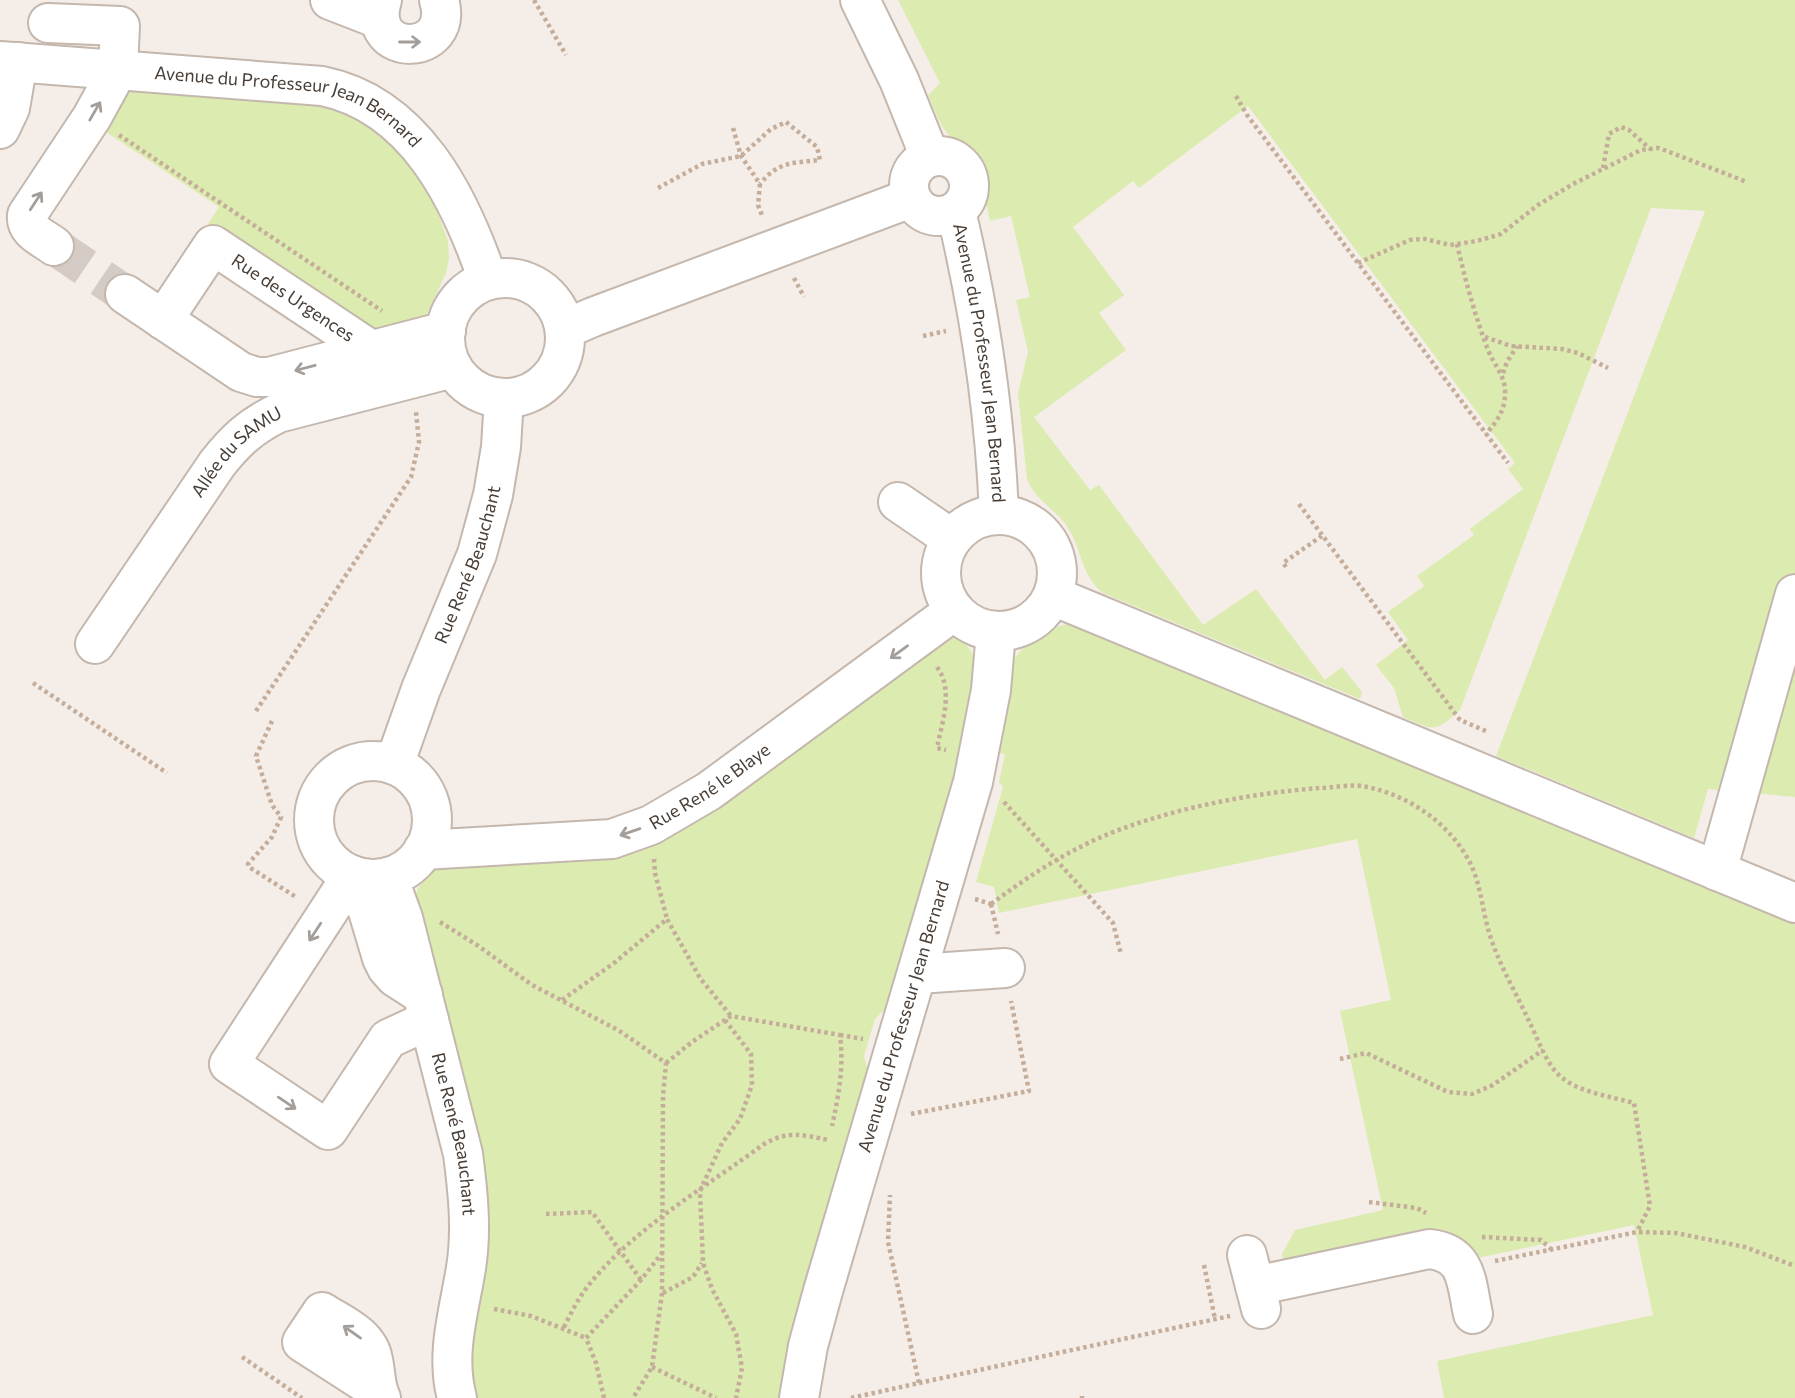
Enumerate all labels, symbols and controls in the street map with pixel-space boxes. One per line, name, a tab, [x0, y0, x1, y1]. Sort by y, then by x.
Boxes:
one-way arrow	[398, 35, 421, 49]
street label: Avenue du Professeur Jean Bernard	[154, 61, 427, 151]
one-way arrow	[89, 101, 103, 121]
one-way arrow	[29, 192, 43, 211]
street label: Avenue du Professeur Jean Bernard	[949, 221, 1010, 503]
street label: Rue des Urgences	[228, 249, 359, 346]
one-way arrow	[294, 362, 317, 375]
street label: Allée du SAMU	[186, 401, 285, 501]
street label: Rue René Beauchant	[429, 484, 504, 646]
one-way arrow	[890, 645, 909, 659]
street label: Rue René le Blaye	[645, 738, 774, 834]
one-way arrow	[619, 827, 641, 840]
street label: Avenue du Professeur Jean Bernard	[852, 878, 953, 1155]
one-way arrow	[308, 922, 322, 942]
street label: Rue René Beauchant	[428, 1050, 481, 1216]
one-way arrow	[277, 1096, 296, 1110]
one-way arrow	[343, 1325, 362, 1339]

